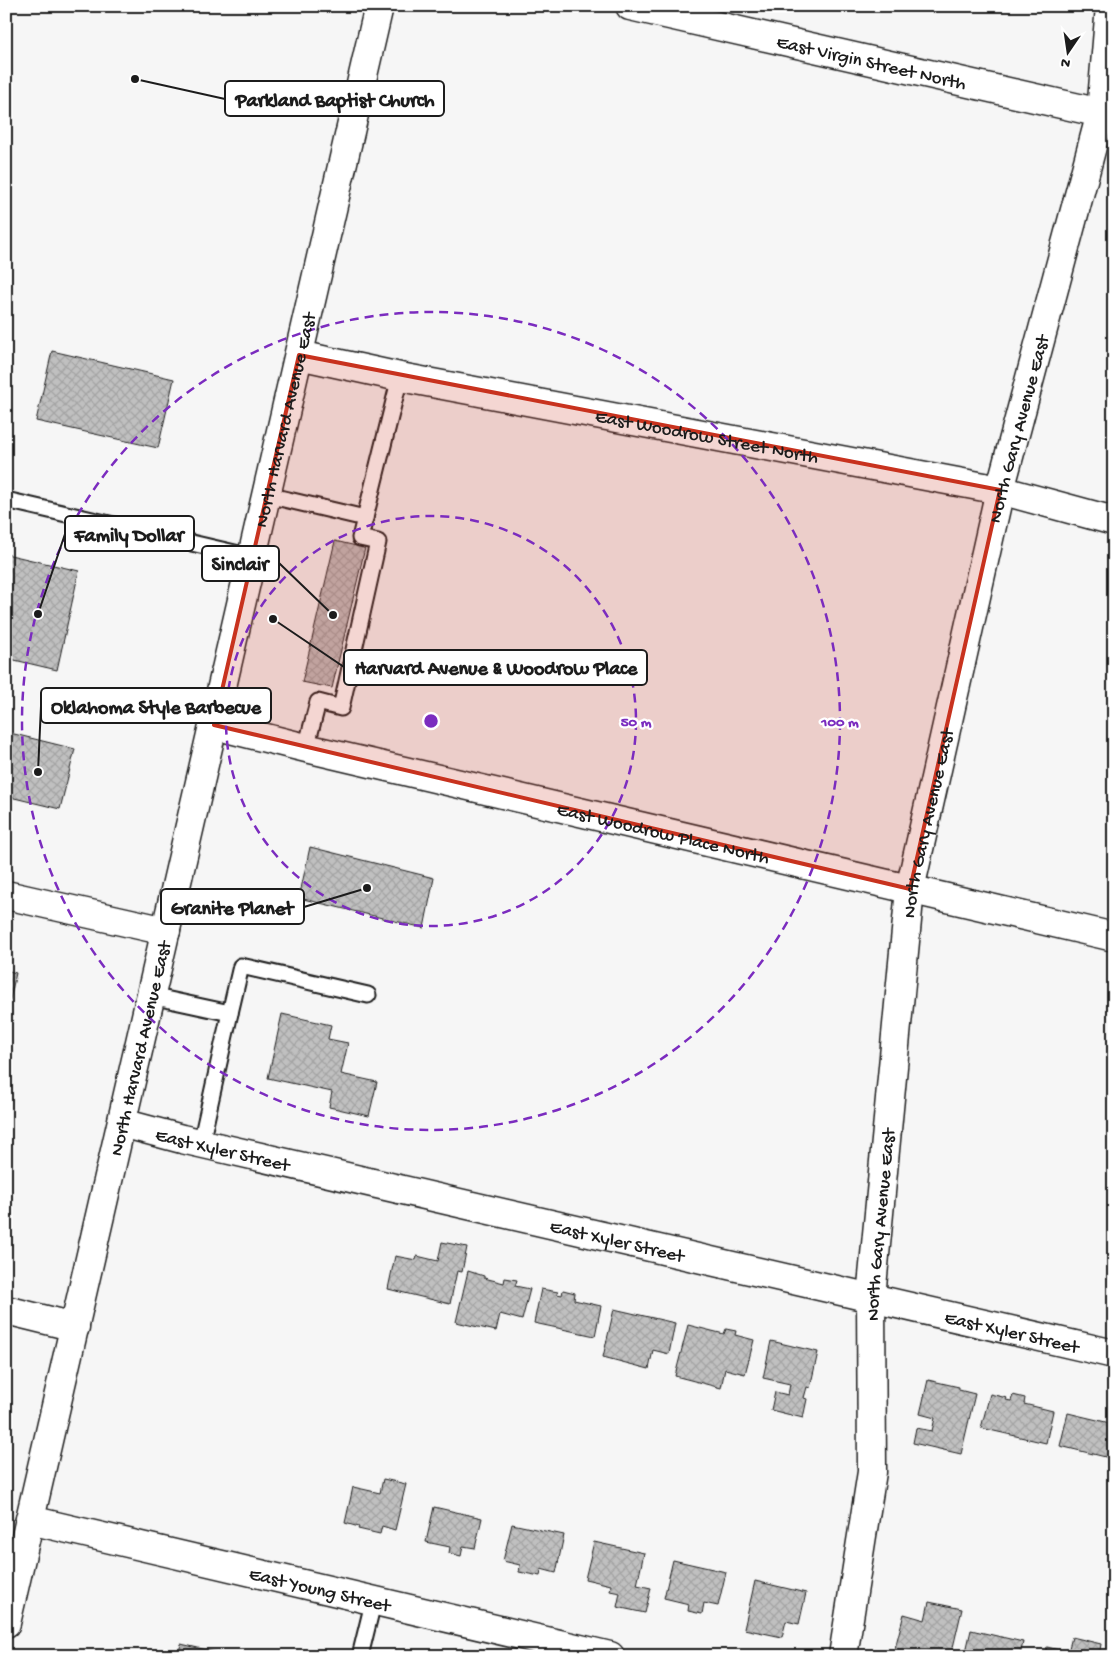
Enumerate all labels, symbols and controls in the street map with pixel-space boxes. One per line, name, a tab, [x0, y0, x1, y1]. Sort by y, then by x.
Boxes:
north arrow	[1042, 28, 1092, 78]
street label: East Virgin Street North	[774, 32, 968, 97]
text: N	[1059, 53, 1072, 72]
callout: Parkland Baptist Church	[225, 81, 444, 116]
text: Parkland Baptist Church	[234, 91, 435, 114]
street label: North Harvard Avenue East	[251, 309, 323, 530]
street label: North Gary Avenue East	[985, 331, 1057, 525]
street label: East Woodrow Street North	[593, 406, 820, 471]
callout: Family Dollar	[65, 516, 194, 551]
text: Family Dollar	[73, 526, 186, 549]
callout: Sinclair	[202, 546, 279, 581]
text: Sinclair	[212, 555, 270, 578]
callout: Harvard Avenue & Woodrow Place	[344, 650, 647, 685]
text: Harvard Avenue & Woodrow Place	[355, 659, 638, 682]
callout: Oklahoma Style Barbecue	[41, 688, 271, 723]
text: Oklahoma Style Barbecue	[51, 698, 262, 721]
centre of rings	[422, 712, 440, 730]
text: 50 m	[621, 714, 652, 732]
text: 100 m	[820, 714, 859, 732]
street label: North Gary Avenue East	[899, 724, 961, 919]
street label: East Woodrow Place North	[554, 799, 771, 871]
callout: Granite Planet	[161, 889, 304, 924]
text: Granite Planet	[171, 899, 295, 922]
street label: North Harvard Avenue East	[106, 937, 178, 1159]
street label: East Xyler Street	[152, 1124, 294, 1179]
street label: North Gary Avenue East	[863, 1125, 902, 1321]
street label: East Xyler Street	[547, 1216, 688, 1270]
street label: East Xyler Street	[942, 1307, 1083, 1361]
street label: East Young Street	[246, 1564, 394, 1620]

